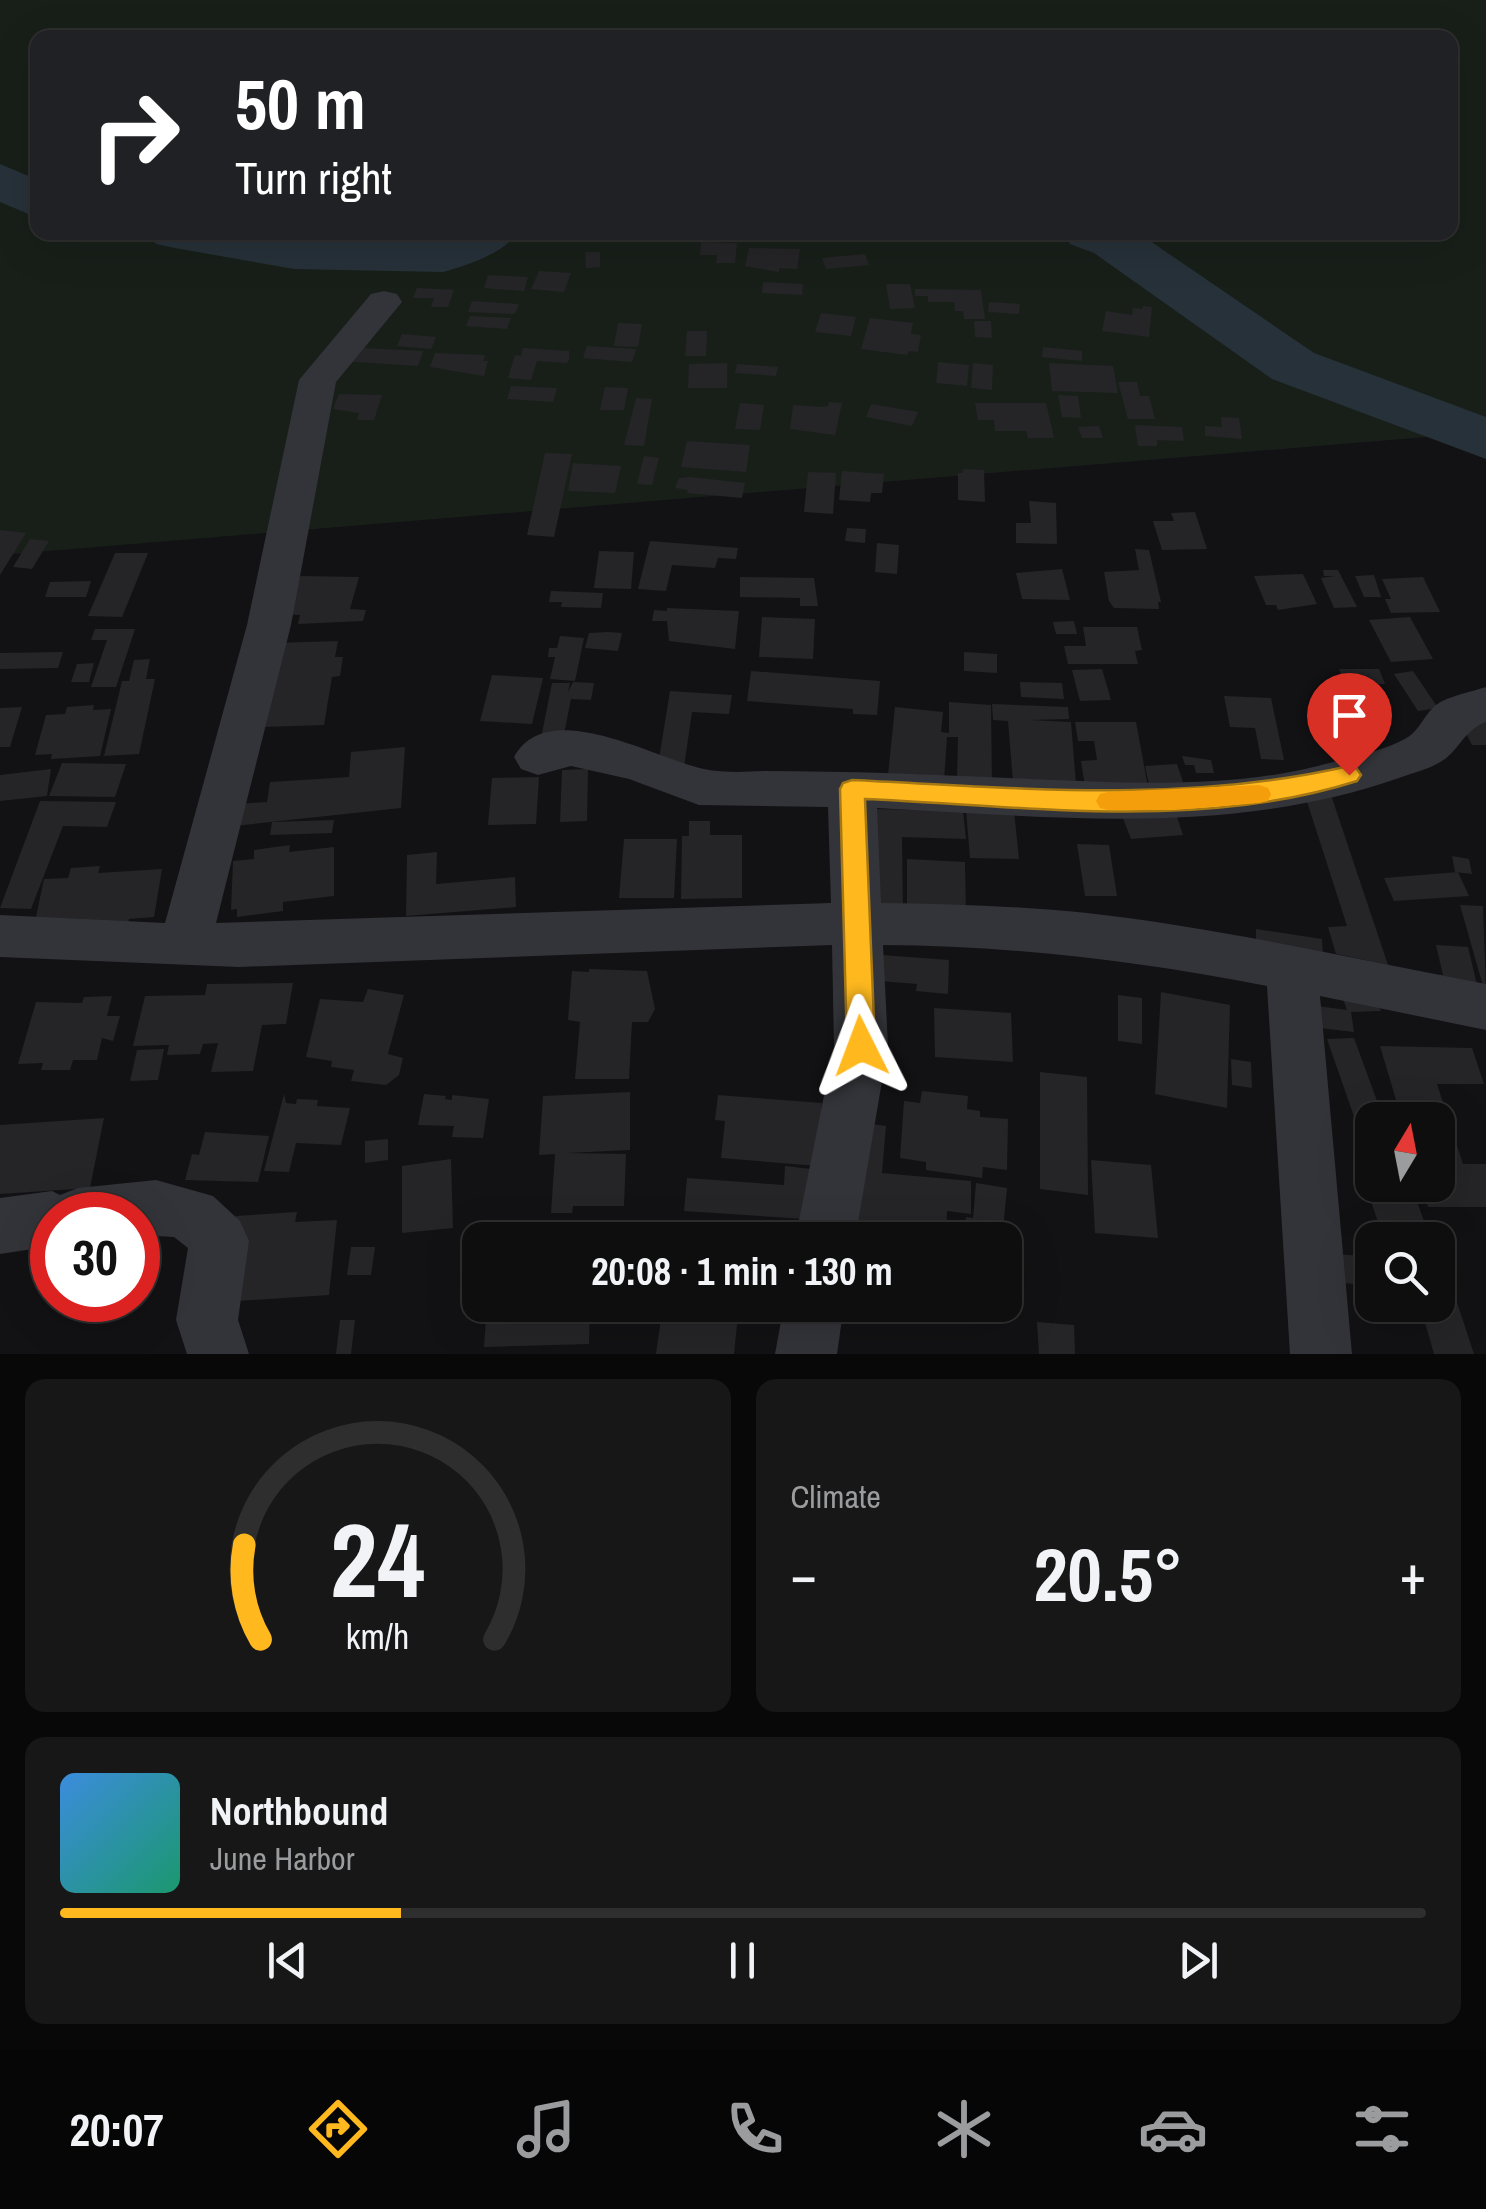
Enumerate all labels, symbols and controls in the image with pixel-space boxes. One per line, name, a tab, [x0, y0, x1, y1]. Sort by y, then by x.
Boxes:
text: 50 m	[235, 57, 366, 151]
icon: right	[70, 70, 200, 200]
text: Turn right	[235, 147, 392, 208]
pin	[1307, 673, 1392, 776]
icon: arrive	[1322, 688, 1377, 743]
position arrow	[809, 994, 913, 1098]
north arrow	[1355, 1102, 1455, 1202]
map controls	[1355, 1102, 1455, 1322]
speed limit sign: 30	[30, 1192, 160, 1322]
button: search	[1355, 1222, 1455, 1322]
text: 20:08 · 1 min · 130 m	[591, 1246, 893, 1297]
text: Climate	[791, 1475, 881, 1518]
text: 24	[330, 1489, 425, 1629]
text: 20.5°	[1033, 1523, 1183, 1624]
text: −	[791, 1537, 817, 1611]
text: +	[1400, 1537, 1426, 1611]
text: km/h	[346, 1612, 410, 1660]
text: Northbound	[210, 1786, 388, 1837]
text: June Harbor	[210, 1837, 354, 1880]
icon: previous	[260, 1933, 315, 1988]
icon: pause	[715, 1933, 770, 1988]
icon: next	[1171, 1933, 1226, 1988]
icon: directions	[303, 2094, 373, 2164]
icon: music	[511, 2094, 581, 2164]
icon: phone	[720, 2094, 790, 2164]
icon: climate	[929, 2094, 999, 2164]
icon: car	[1138, 2094, 1208, 2164]
icon: filters	[1347, 2094, 1417, 2164]
text: 20:07	[69, 2099, 164, 2160]

